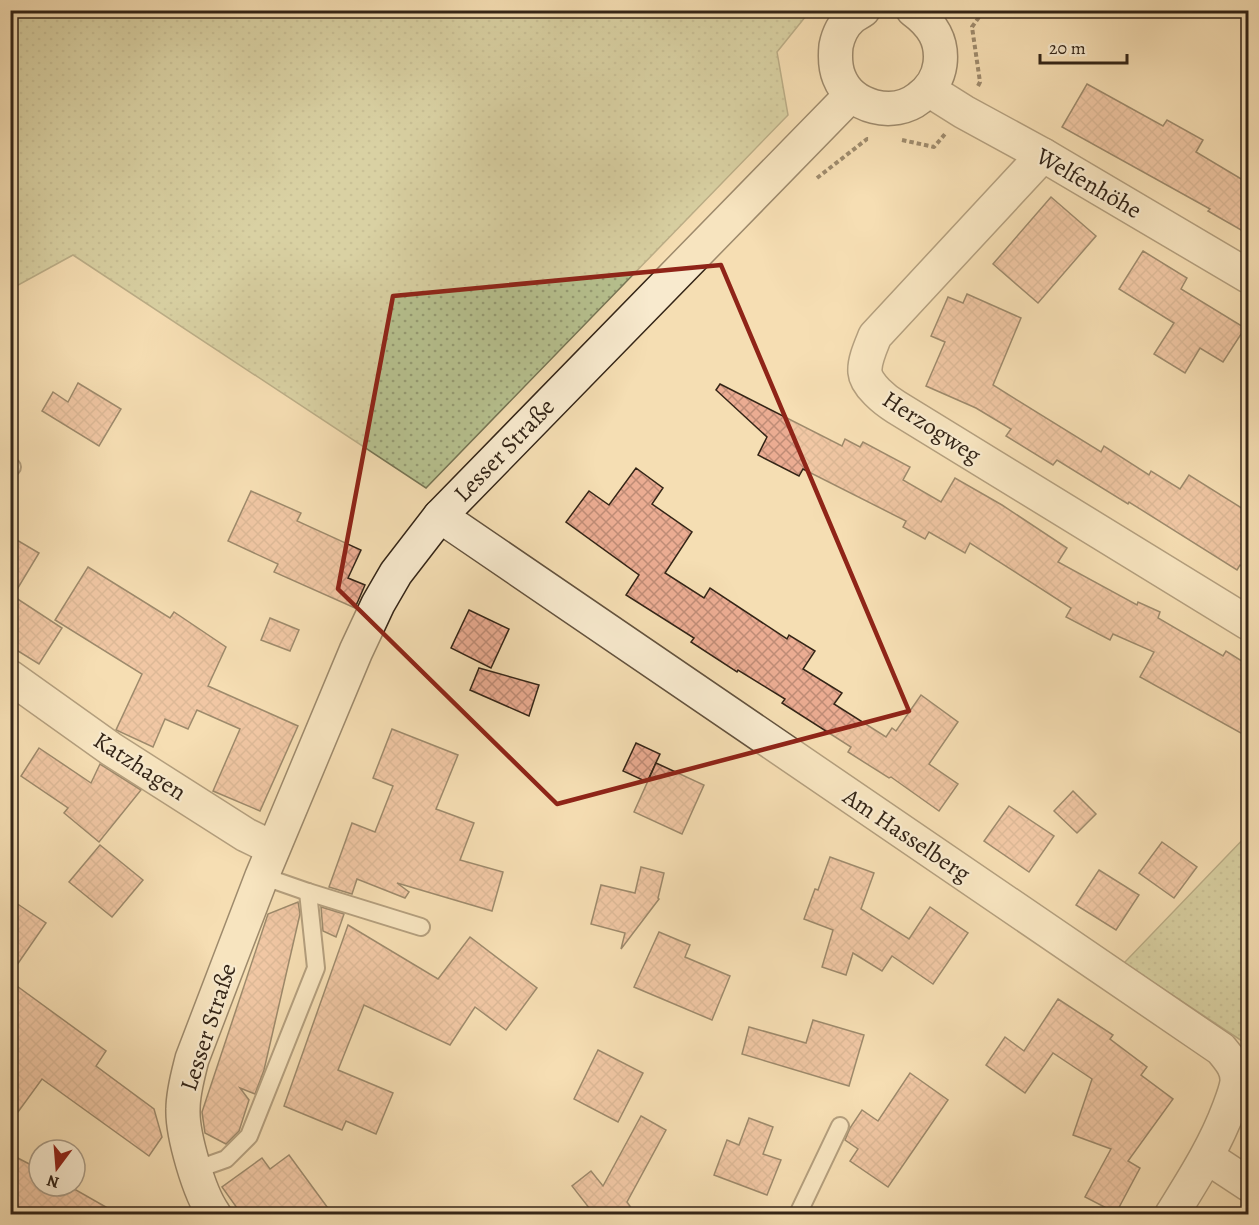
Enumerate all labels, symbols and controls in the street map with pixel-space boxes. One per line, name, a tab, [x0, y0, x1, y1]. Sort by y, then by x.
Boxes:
scale bar	[1040, 27, 1127, 65]
text: 20 m	[1049, 36, 1086, 60]
street label: Welfenhöhe	[1030, 139, 1148, 226]
street label: Herzogweg	[876, 383, 988, 471]
street label: Lesser Straße	[446, 391, 562, 509]
street label: Katzhagen	[87, 724, 193, 808]
street label: Am Hasselberg	[836, 780, 977, 889]
street label: Lesser Straße	[172, 959, 244, 1095]
north arrow	[27, 1138, 87, 1198]
text: N	[44, 1169, 62, 1194]

